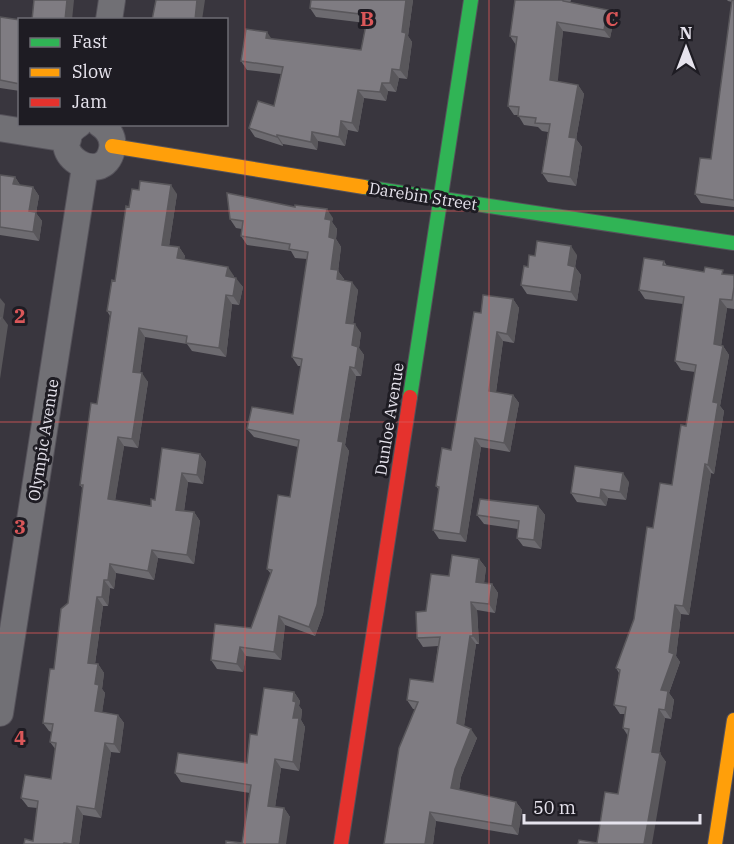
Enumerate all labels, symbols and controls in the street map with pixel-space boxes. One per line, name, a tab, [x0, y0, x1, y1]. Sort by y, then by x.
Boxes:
text: B	[360, 5, 374, 32]
text: C	[605, 5, 619, 32]
legend	[18, 18, 228, 126]
north arrow	[656, 18, 716, 78]
text: N	[680, 23, 692, 43]
text: Fast	[72, 30, 107, 53]
text: Slow	[72, 60, 112, 83]
text: Jam	[72, 90, 107, 113]
street label: Darebin Street	[368, 178, 479, 214]
text: 2	[14, 302, 26, 329]
street label: Dunloe Avenue	[370, 361, 408, 477]
street label: Olympic Avenue	[23, 378, 63, 502]
text: 3	[14, 513, 26, 540]
text: 4	[14, 724, 26, 751]
scale bar	[524, 787, 700, 825]
text: 50 m	[533, 796, 576, 819]

